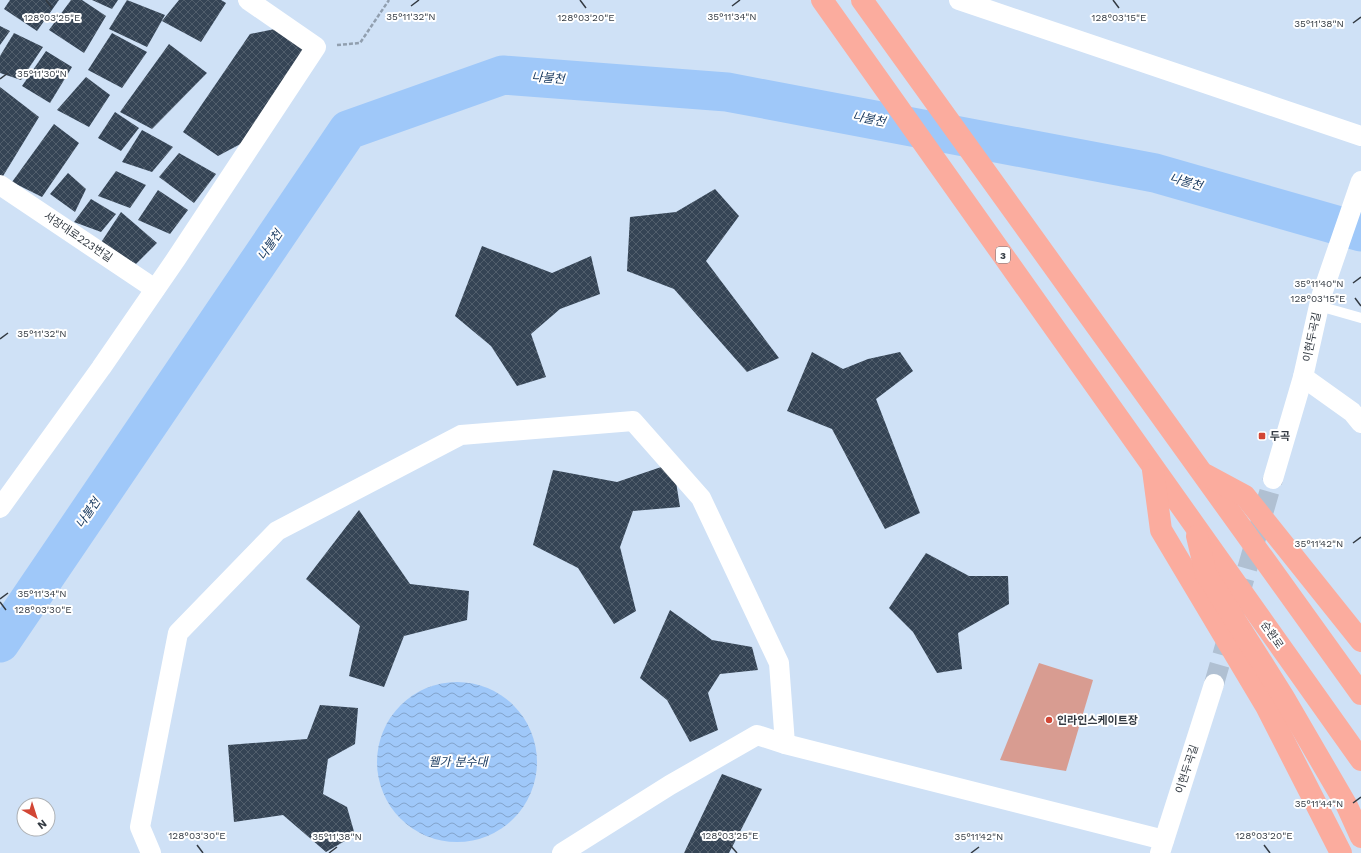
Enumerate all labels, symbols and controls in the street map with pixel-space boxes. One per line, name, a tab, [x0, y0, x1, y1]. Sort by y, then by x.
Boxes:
text: 35°11'32"N	[386, 11, 436, 22]
text: 35°11'34"N	[707, 11, 757, 22]
text: 128°03'25"E	[24, 12, 80, 23]
text: 128°03'20"E	[557, 12, 615, 23]
text: 128°03'15"E	[1092, 12, 1146, 23]
text: 35°11'38"N	[1294, 18, 1344, 29]
text: 35°11'30"N	[17, 68, 67, 79]
water label: 나불천	[531, 70, 567, 86]
water label: 나불천	[851, 109, 889, 129]
water label: 나불천	[1168, 171, 1206, 194]
street label: 서장대로223번길	[41, 209, 115, 265]
water label: 나불천	[255, 226, 286, 263]
road number: 3	[996, 247, 1010, 263]
text: 35°11'40"N	[1294, 278, 1344, 289]
text: 128°03'15"E	[1291, 293, 1345, 304]
street label: 이현두곡길	[1300, 311, 1324, 363]
text: 35°11'32"N	[17, 328, 67, 339]
place label: 두곡	[1270, 430, 1290, 443]
marker: 두곡	[1257, 431, 1267, 441]
water label: 나불천	[73, 494, 104, 531]
text: 35°11'42"N	[1295, 538, 1343, 549]
text: 35°11'34"N	[17, 588, 67, 599]
text: 128°03'30"E	[14, 604, 72, 615]
street label: 순환로	[1258, 619, 1286, 651]
place label: 인라인스케이트장	[1057, 714, 1138, 727]
marker: 인라인스케이트장	[1044, 715, 1054, 725]
street label: 이현두곡길	[1173, 743, 1201, 795]
water label: 웰가 분수대	[428, 755, 490, 769]
north arrow	[16, 797, 56, 837]
text: 35°11'44"N	[1295, 798, 1343, 809]
text: N	[35, 817, 49, 832]
text: 128°03'30"E	[168, 830, 226, 841]
text: 128°03'25"E	[702, 830, 758, 841]
text: 128°03'20"E	[1235, 830, 1293, 841]
text: 35°11'38"N	[312, 831, 362, 842]
text: 35°11'42"N	[955, 831, 1003, 842]

